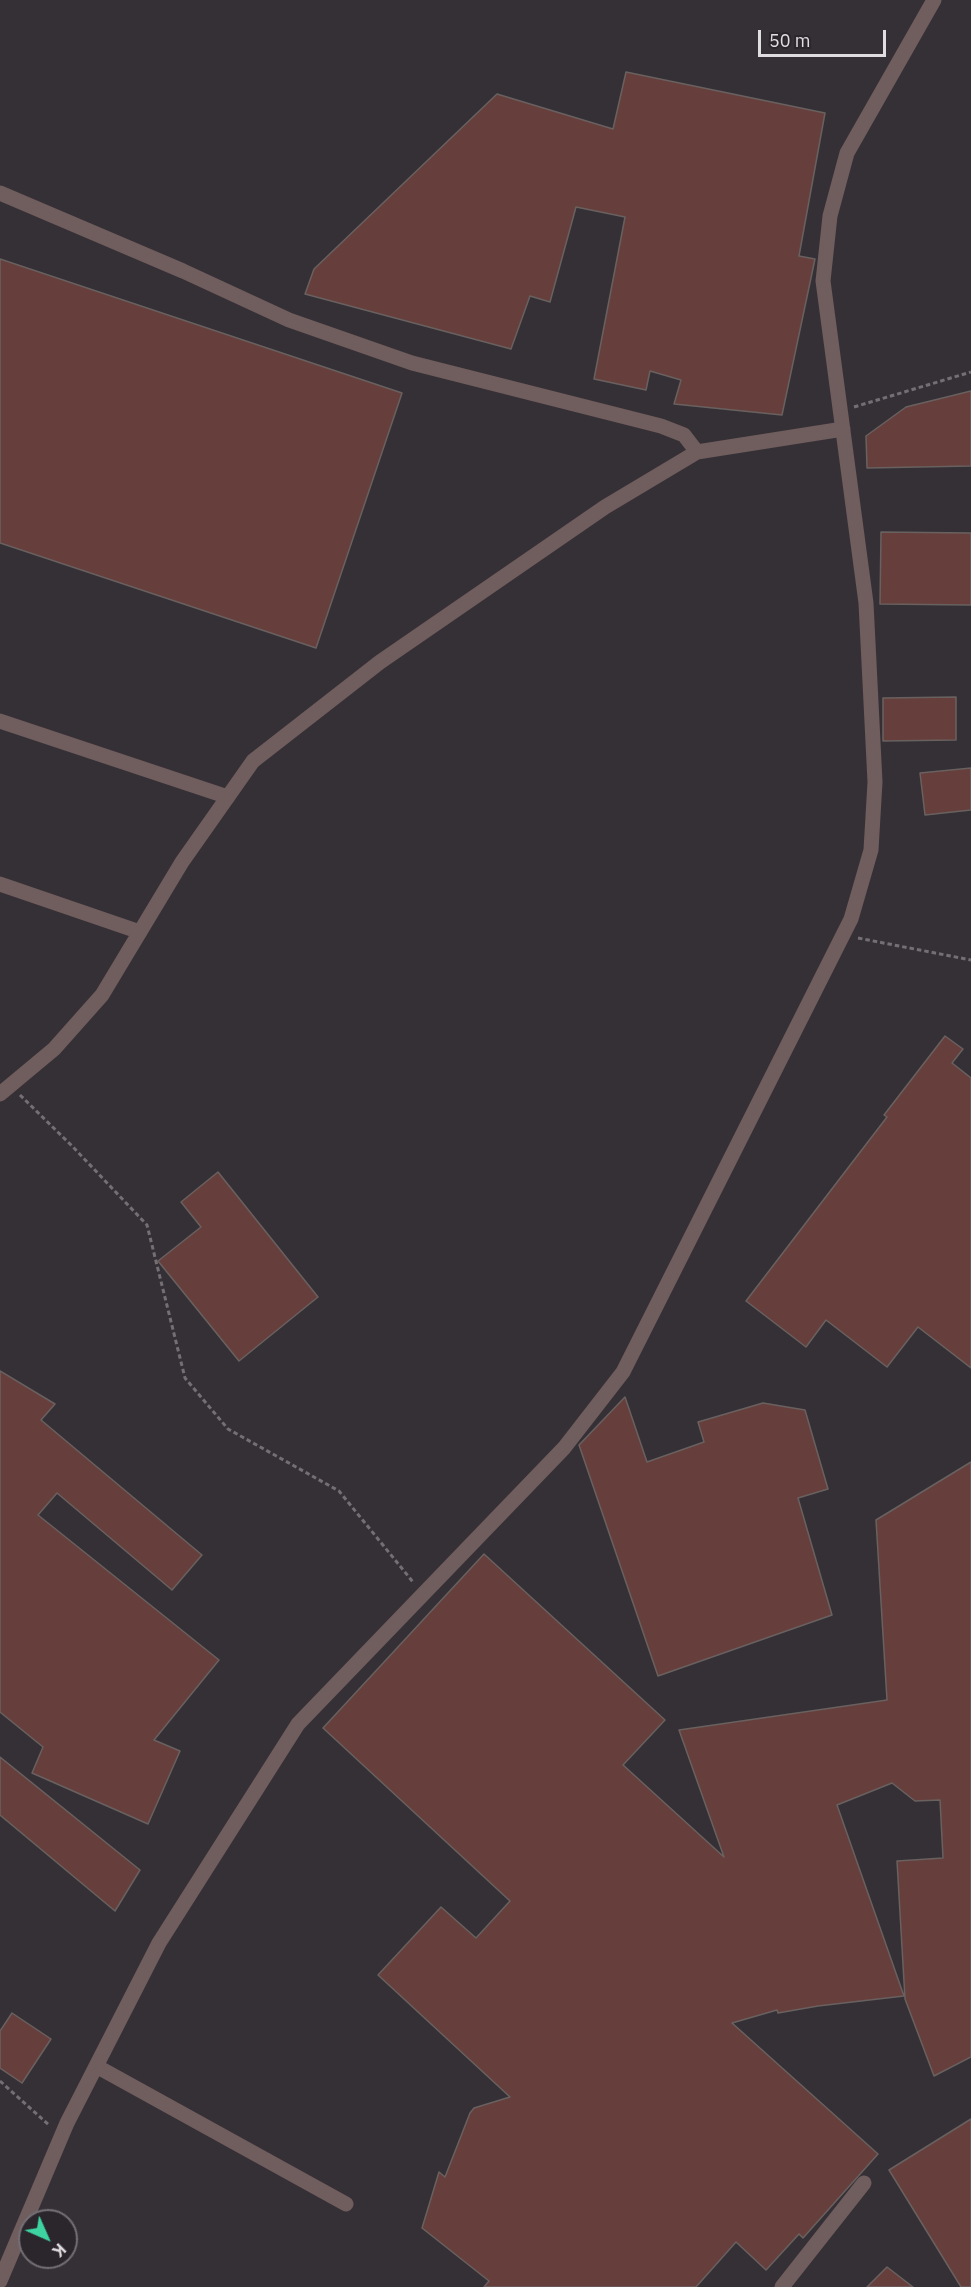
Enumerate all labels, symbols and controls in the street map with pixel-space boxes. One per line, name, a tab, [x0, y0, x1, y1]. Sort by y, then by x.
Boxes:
scale bar	[761, 18, 888, 56]
text: 50 m	[769, 29, 811, 52]
north arrow	[18, 2209, 78, 2269]
text: K	[48, 2239, 70, 2261]

